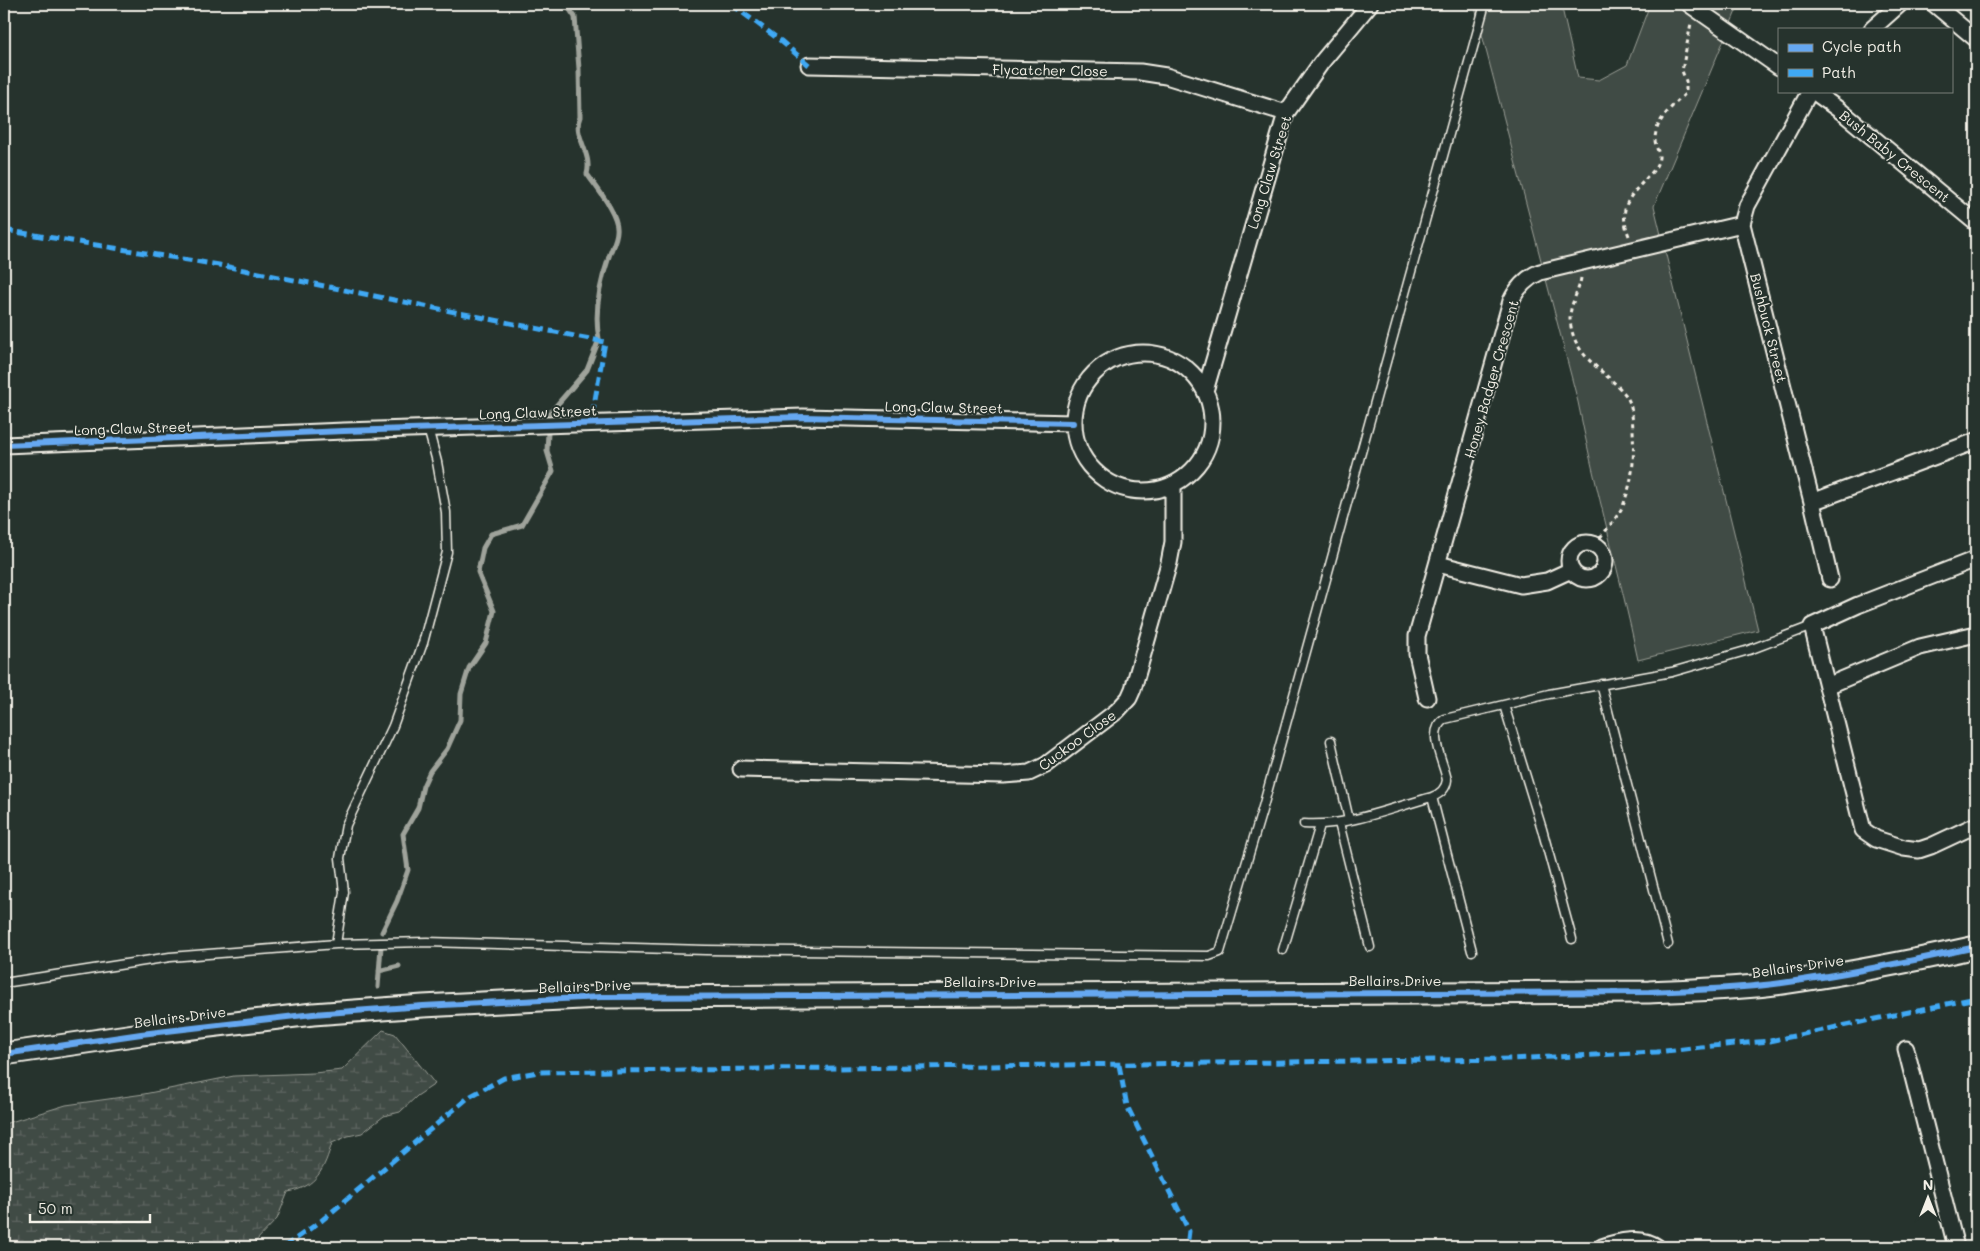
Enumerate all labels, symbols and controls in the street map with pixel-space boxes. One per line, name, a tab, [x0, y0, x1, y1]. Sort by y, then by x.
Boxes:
legend	[1778, 28, 1952, 92]
text: Cycle path	[1822, 36, 1901, 56]
street label: Flycatcher Close	[992, 59, 1108, 81]
text: Path	[1822, 62, 1856, 82]
street label: Bush Baby Crescent	[1836, 106, 1954, 206]
street label: Long Claw Street	[1243, 113, 1295, 231]
street label: Bushbuck Street	[1746, 271, 1792, 385]
street label: Honey Badger Crescent	[1459, 297, 1523, 461]
street label: Long Claw Street	[885, 396, 1003, 418]
street label: Long Claw Street	[479, 400, 597, 424]
street label: Long Claw Street	[74, 416, 192, 440]
street label: Cuckoo Close	[1034, 705, 1120, 775]
street label: Bellairs Drive	[1751, 950, 1845, 982]
street label: Bellairs Drive	[1349, 971, 1441, 990]
street label: Bellairs Drive	[944, 972, 1036, 991]
street label: Bellairs Drive	[538, 975, 632, 997]
street label: Bellairs Drive	[133, 1002, 227, 1032]
north arrow	[1902, 1174, 1952, 1224]
text: N	[1923, 1175, 1933, 1194]
scale bar	[30, 1191, 150, 1223]
text: 50 m	[38, 1198, 73, 1218]

